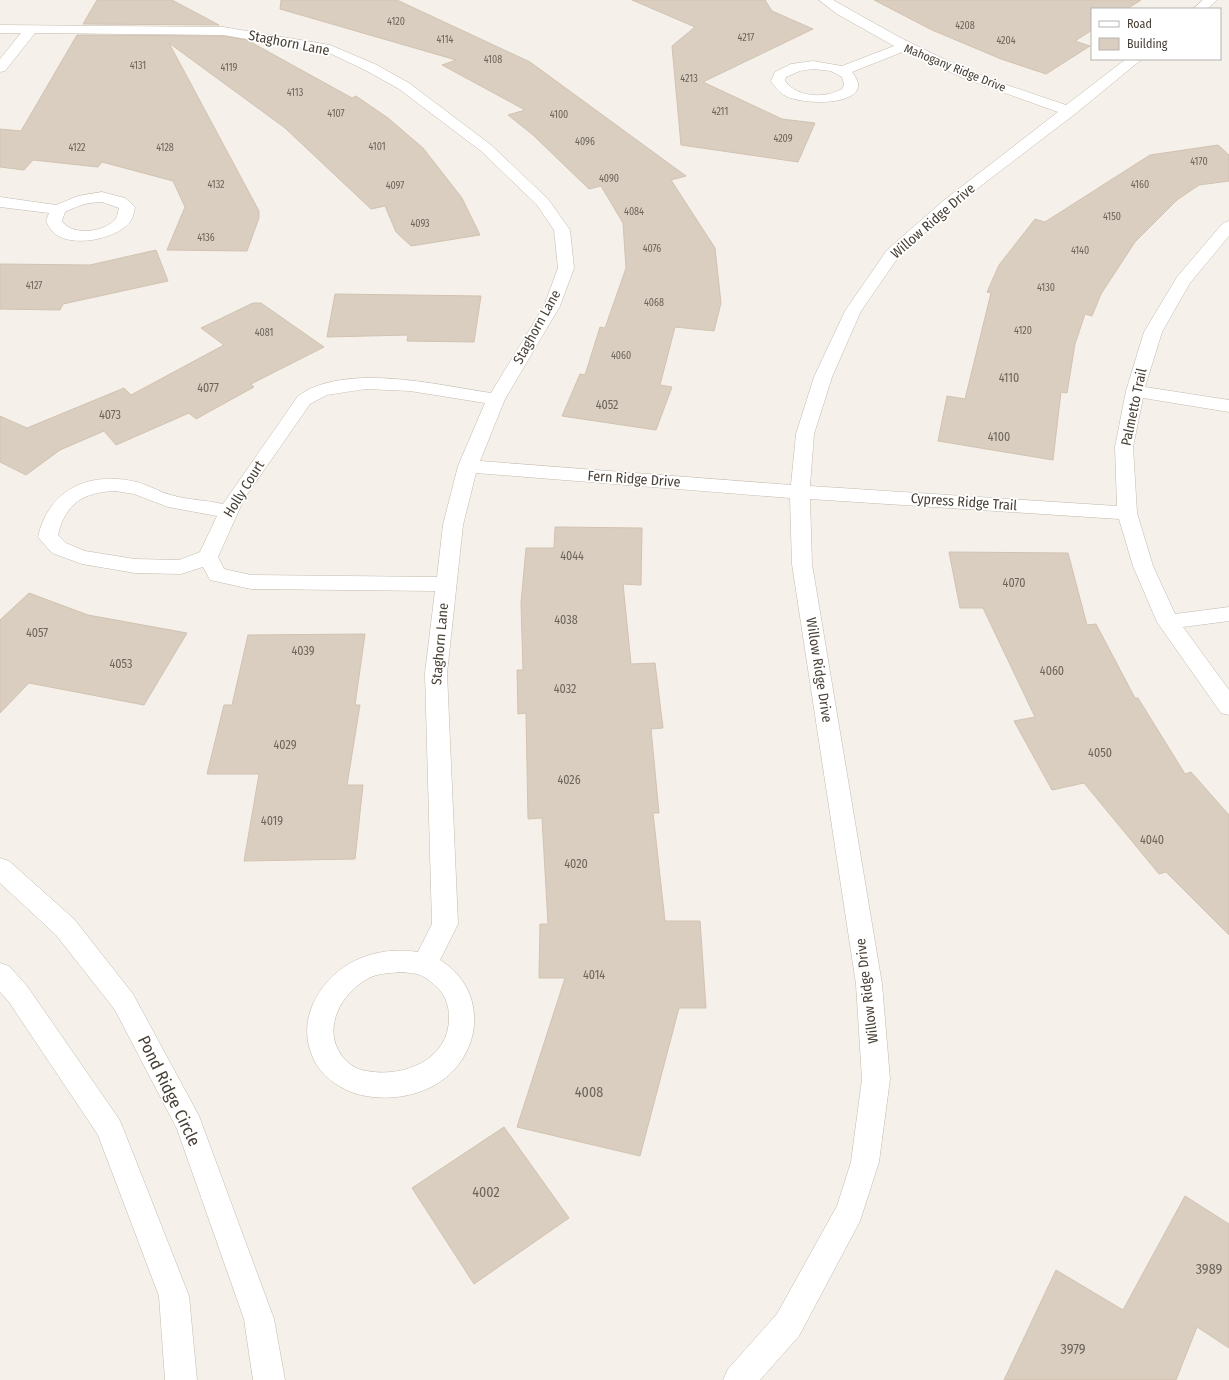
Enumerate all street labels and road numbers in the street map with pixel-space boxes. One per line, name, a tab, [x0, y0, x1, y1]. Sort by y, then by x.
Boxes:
street label: Staghorn Lane	[247, 27, 331, 59]
street label: Mahogany Ridge Drive	[902, 41, 1008, 95]
street label: Willow Ridge Drive	[887, 180, 979, 262]
street label: Staghorn Lane	[510, 287, 564, 367]
street label: Palmetto Trail	[1117, 366, 1151, 447]
street label: Holly Court	[220, 457, 268, 520]
street label: Fern Ridge Drive	[587, 467, 681, 491]
street label: Cypress Ridge Trail	[910, 490, 1018, 514]
street label: Staghorn Lane	[428, 602, 452, 686]
street label: Willow Ridge Drive	[802, 616, 836, 724]
street label: Willow Ridge Drive	[852, 937, 882, 1045]
street label: Pond Ridge Circle	[133, 1032, 205, 1150]

